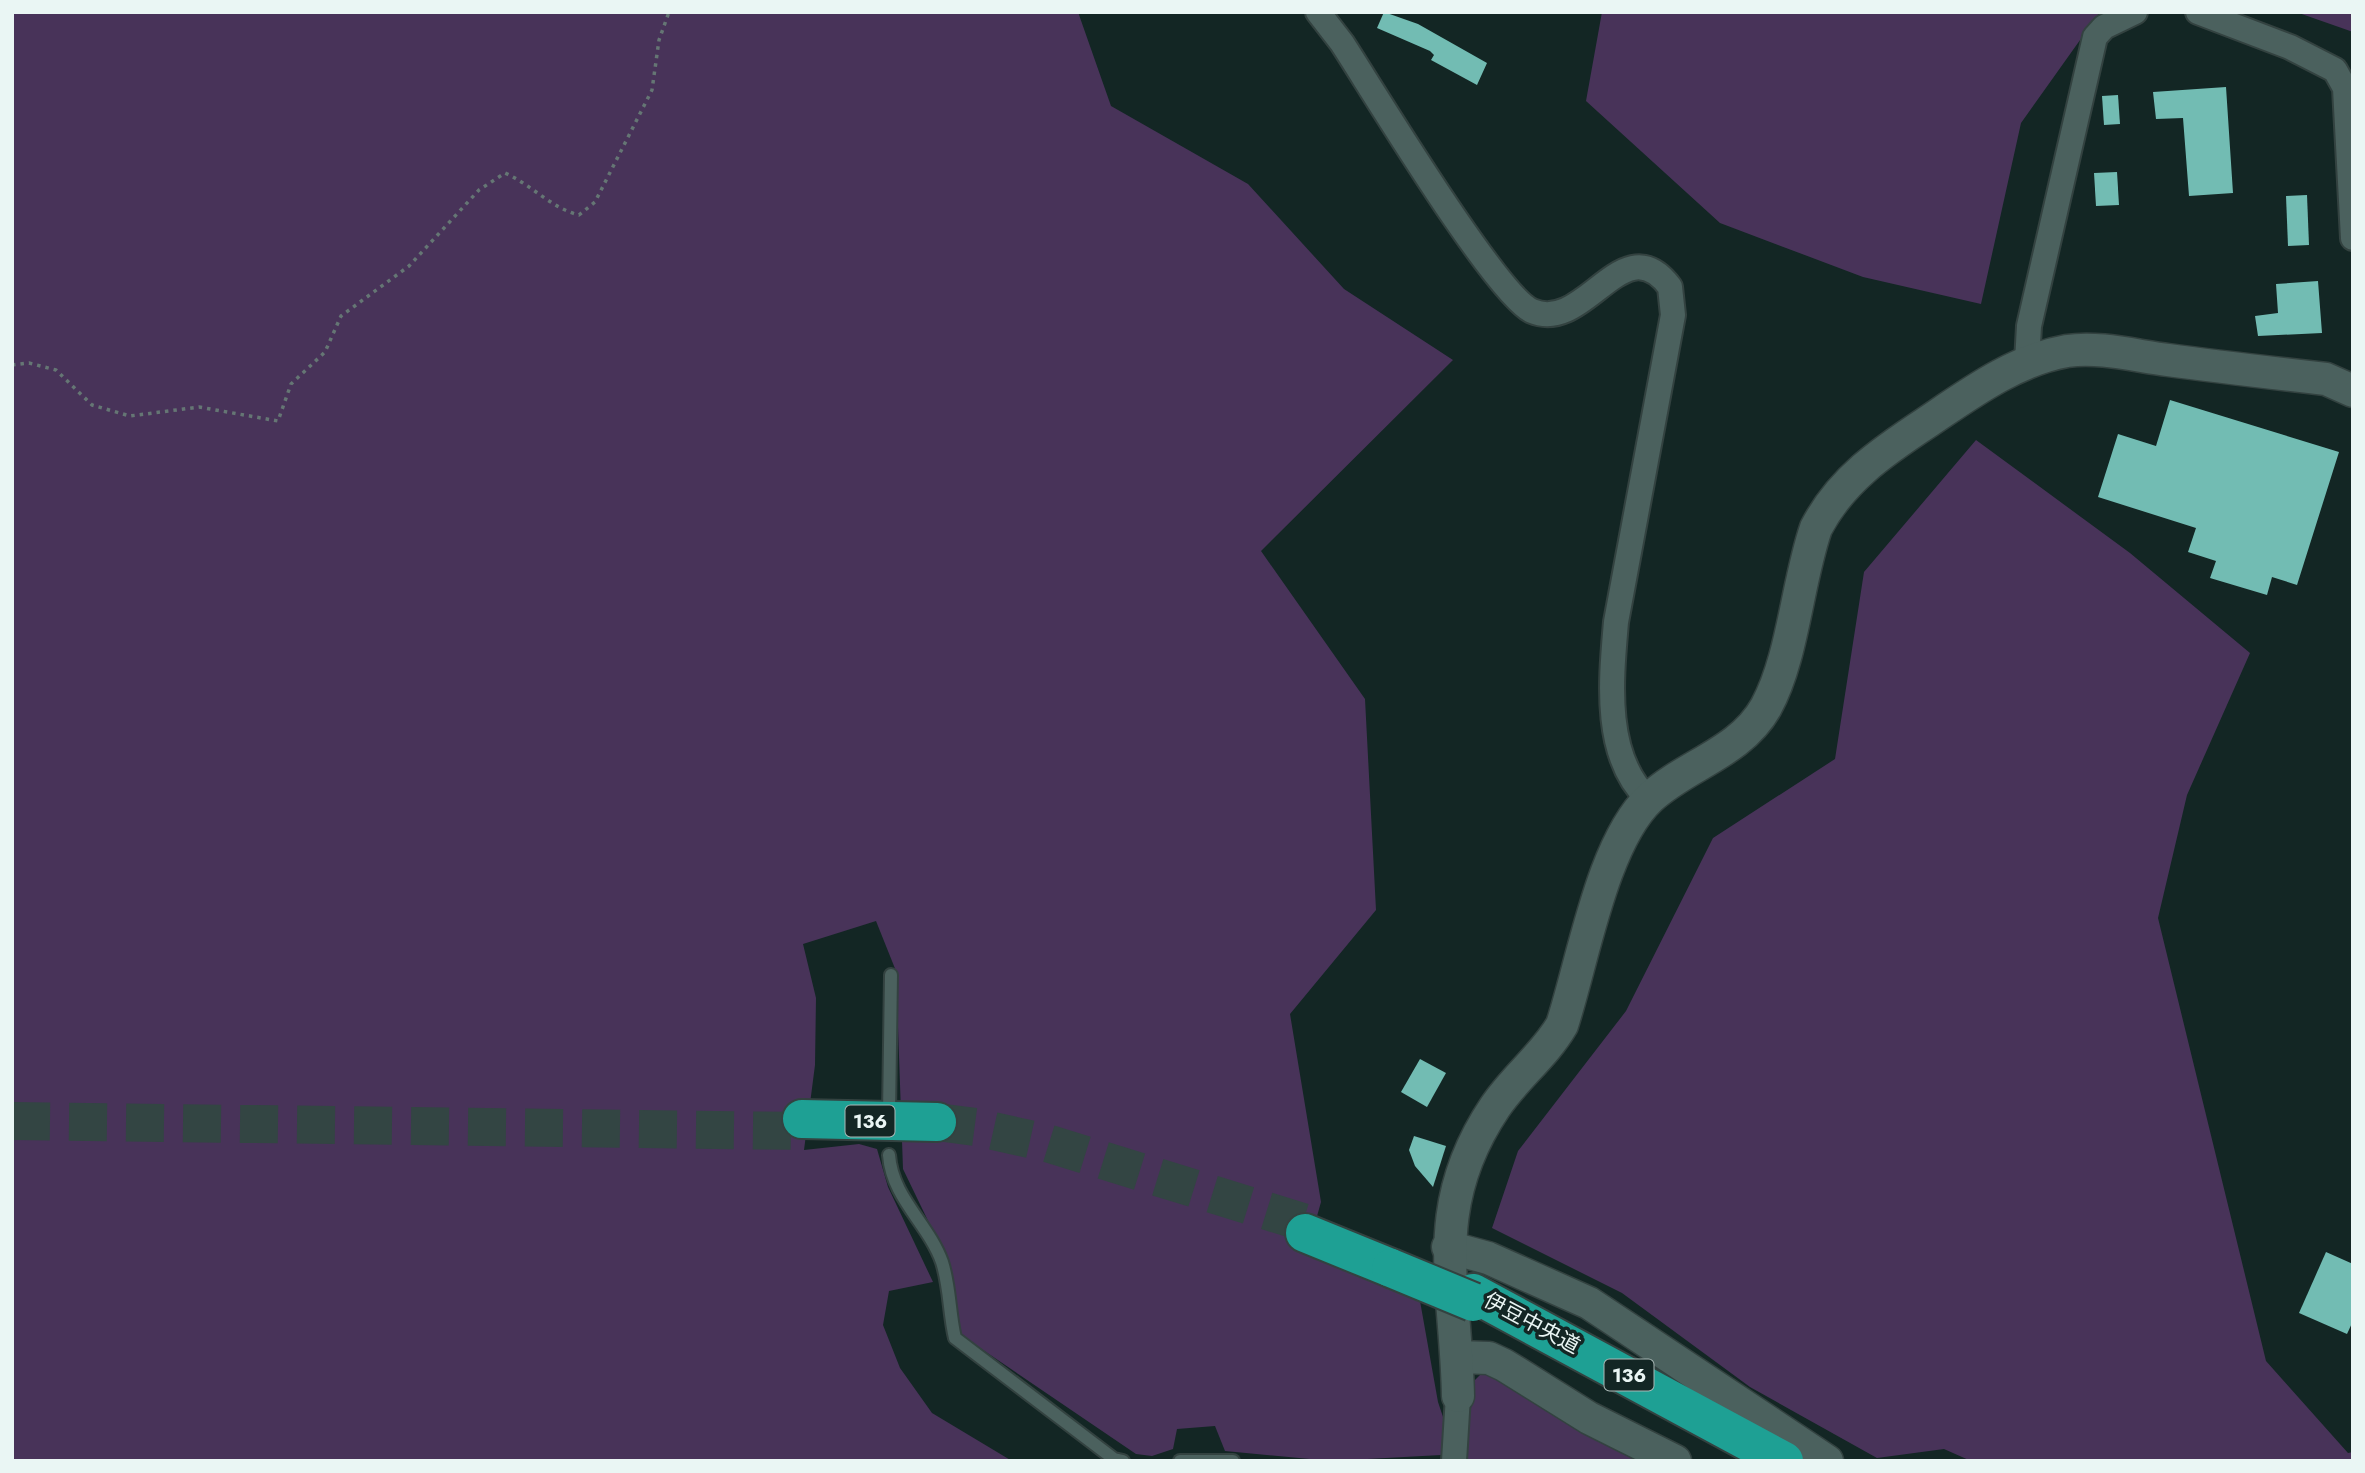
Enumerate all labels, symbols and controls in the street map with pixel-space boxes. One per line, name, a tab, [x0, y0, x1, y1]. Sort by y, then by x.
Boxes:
road number: 136	[846, 1106, 894, 1136]
street label: 伊豆中央道	[1479, 1285, 1585, 1361]
road number: 136	[1604, 1359, 1654, 1390]

